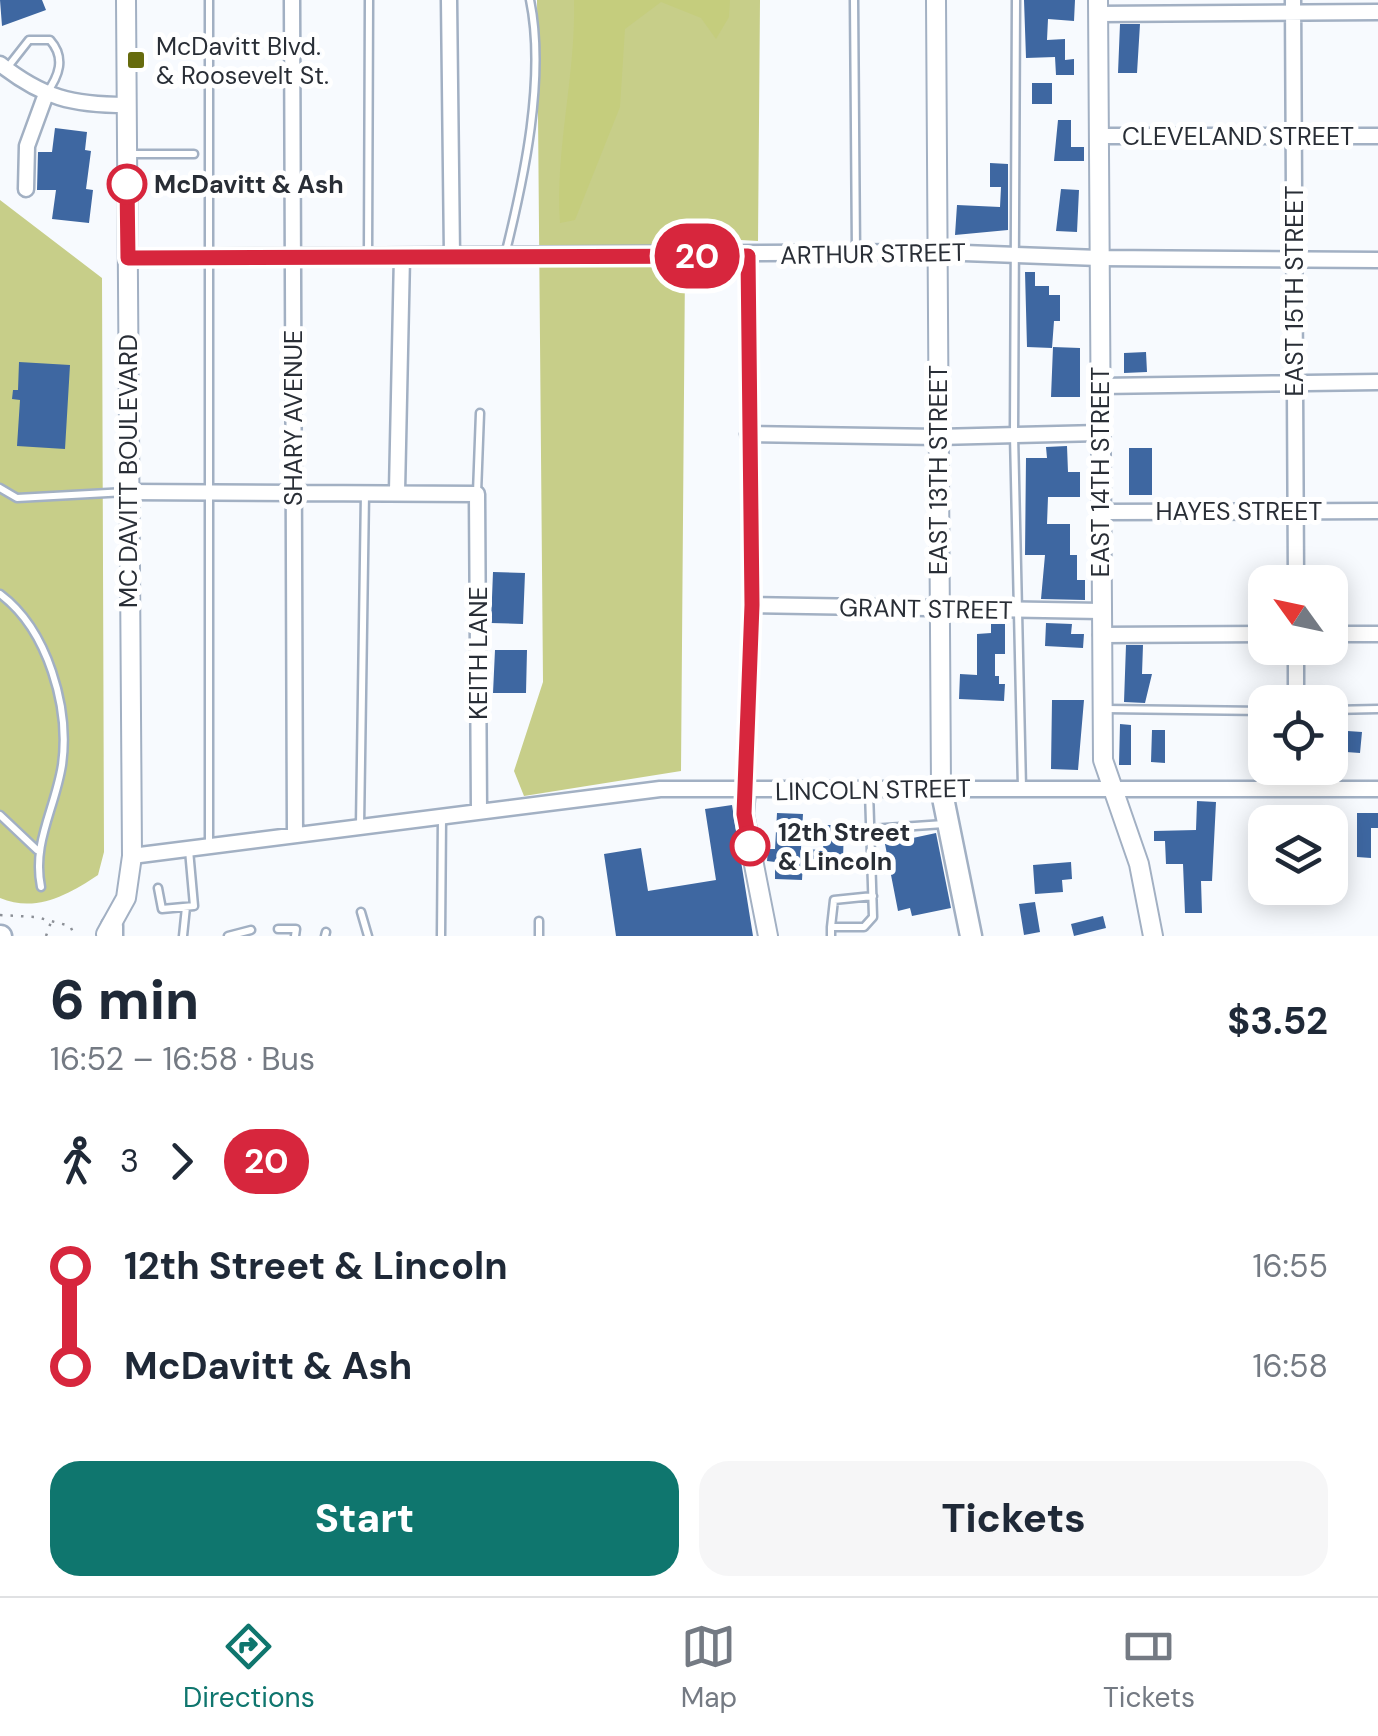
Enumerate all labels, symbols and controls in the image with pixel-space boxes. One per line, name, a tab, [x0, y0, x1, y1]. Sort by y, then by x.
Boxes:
place label: McDavitt Blvd. & Roosevelt St.	[156, 30, 329, 92]
marker: McDavitt Blvd. & Roosevelt St.	[125, 49, 147, 71]
street label: CLEVELAND STREET	[1122, 120, 1354, 153]
marker: McDavitt & Ash	[108, 165, 146, 203]
place label: McDavitt & Ash	[154, 168, 344, 201]
street label: EAST 15TH STREET	[1278, 185, 1311, 397]
line badge: 20	[652, 224, 742, 288]
text: 20	[675, 233, 719, 279]
street label: ARTHUR STREET	[780, 236, 966, 272]
street label: SHARY AVENUE	[277, 330, 310, 506]
street label: MC DAVITT BOULEVARD	[112, 334, 145, 608]
street label: EAST 13TH STREET	[922, 365, 955, 575]
street label: EAST 14TH STREET	[1084, 367, 1117, 577]
street label: HAYES STREET	[1156, 495, 1322, 528]
north arrow	[1248, 565, 1348, 665]
map controls	[1248, 565, 1348, 905]
street label: KEITH LANE	[462, 586, 495, 720]
street label: GRANT STREET	[839, 591, 1013, 627]
button: locate	[1248, 685, 1348, 785]
street label: LINCOLN STREET	[775, 772, 971, 808]
button: layers	[1248, 805, 1348, 905]
place label: 12th Street & Lincoln	[778, 816, 910, 878]
marker: 12th Street & Lincoln	[731, 827, 769, 865]
text: 6 min	[50, 964, 199, 1036]
text: $3.52	[1227, 996, 1328, 1046]
text: 16:52 – 16:58 · Bus	[50, 1038, 315, 1080]
icon: walk	[50, 1134, 105, 1189]
icon: forward	[154, 1134, 209, 1189]
text: 20	[244, 1138, 289, 1184]
text: 3	[120, 1140, 139, 1182]
text: 12th Street & Lincoln	[124, 1241, 508, 1291]
text: 16:55	[1252, 1245, 1328, 1287]
text: McDavitt & Ash	[124, 1341, 412, 1391]
text: 16:58	[1252, 1345, 1328, 1387]
button: Start	[50, 1461, 679, 1576]
button: Tickets	[699, 1461, 1328, 1576]
tab: Directions	[183, 1619, 315, 1716]
tab: Map	[681, 1619, 737, 1716]
tab: Tickets	[1103, 1619, 1195, 1716]

